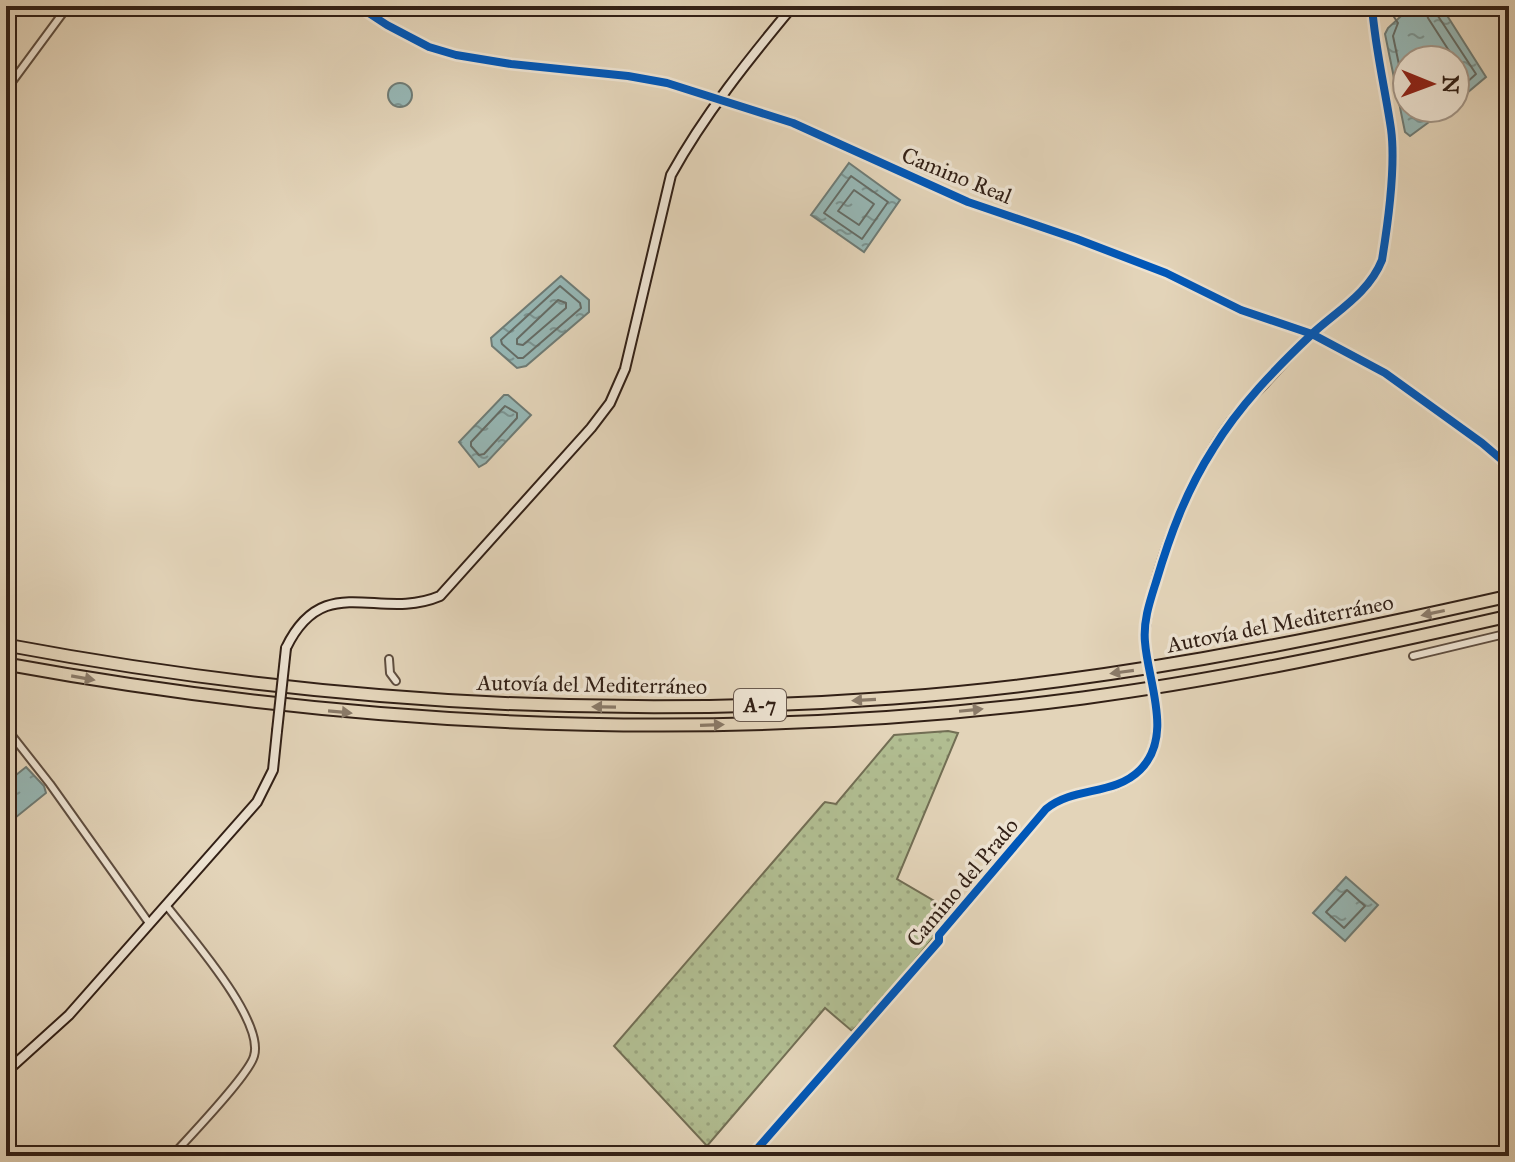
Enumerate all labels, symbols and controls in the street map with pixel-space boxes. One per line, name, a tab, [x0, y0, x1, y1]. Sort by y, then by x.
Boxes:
north arrow	[1391, 44, 1471, 124]
text: N	[1437, 75, 1464, 94]
street label: Camino Real	[898, 141, 1016, 210]
street label: Autovía del Mediterráneo	[1163, 588, 1396, 659]
one-way arrow	[1420, 607, 1445, 620]
one-way arrow	[1110, 666, 1135, 679]
street label: Autovía del Mediterráneo	[476, 669, 707, 700]
one-way arrow	[71, 672, 96, 684]
road number: A-7	[734, 689, 786, 721]
one-way arrow	[851, 694, 876, 707]
one-way arrow	[591, 701, 616, 713]
one-way arrow	[959, 703, 984, 716]
one-way arrow	[328, 705, 353, 718]
one-way arrow	[700, 719, 725, 732]
street label: Camino del Prado	[901, 812, 1024, 952]

